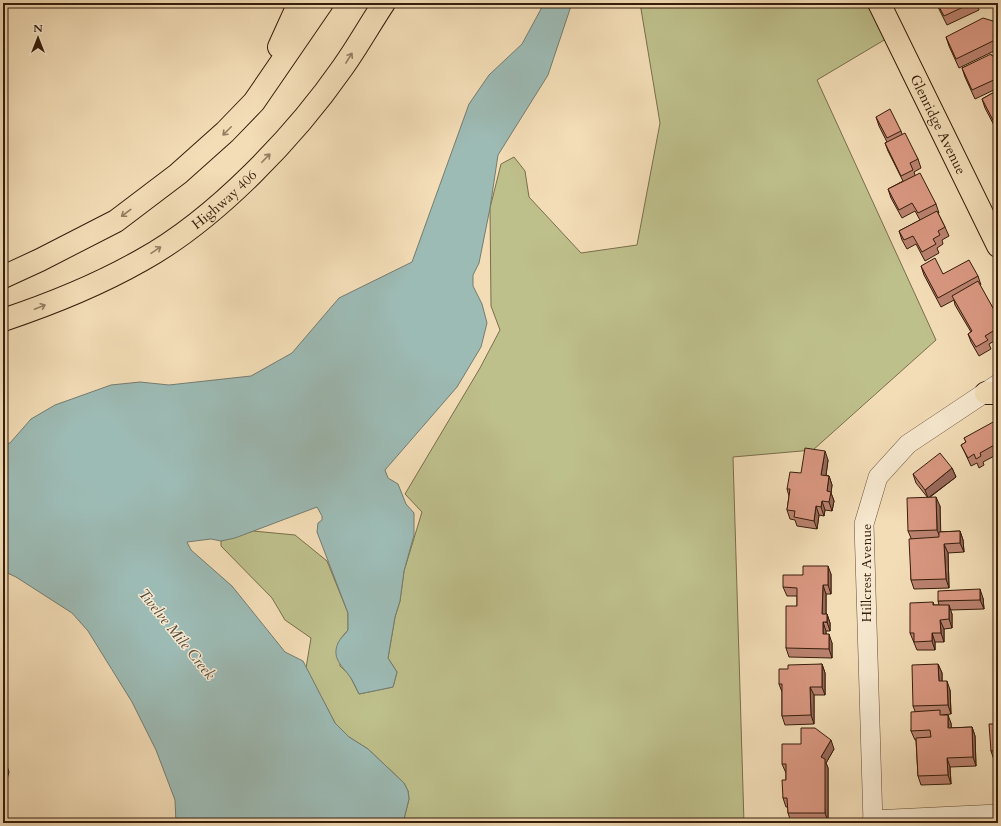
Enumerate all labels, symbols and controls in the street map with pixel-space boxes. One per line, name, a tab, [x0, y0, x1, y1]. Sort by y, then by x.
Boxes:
north arrow	[18, 18, 58, 58]
text: N	[33, 21, 43, 36]
one-way arrow	[345, 53, 353, 64]
street label: Glenridge Avenue	[905, 71, 970, 178]
one-way arrow	[222, 126, 232, 136]
one-way arrow	[262, 153, 271, 163]
street label: Highway 406	[188, 166, 261, 234]
one-way arrow	[121, 209, 132, 217]
one-way arrow	[151, 246, 162, 254]
one-way arrow	[33, 303, 45, 310]
street label: Hillcrest Avenue	[857, 524, 876, 622]
water label: Twelve Mile Creek	[134, 584, 220, 684]

